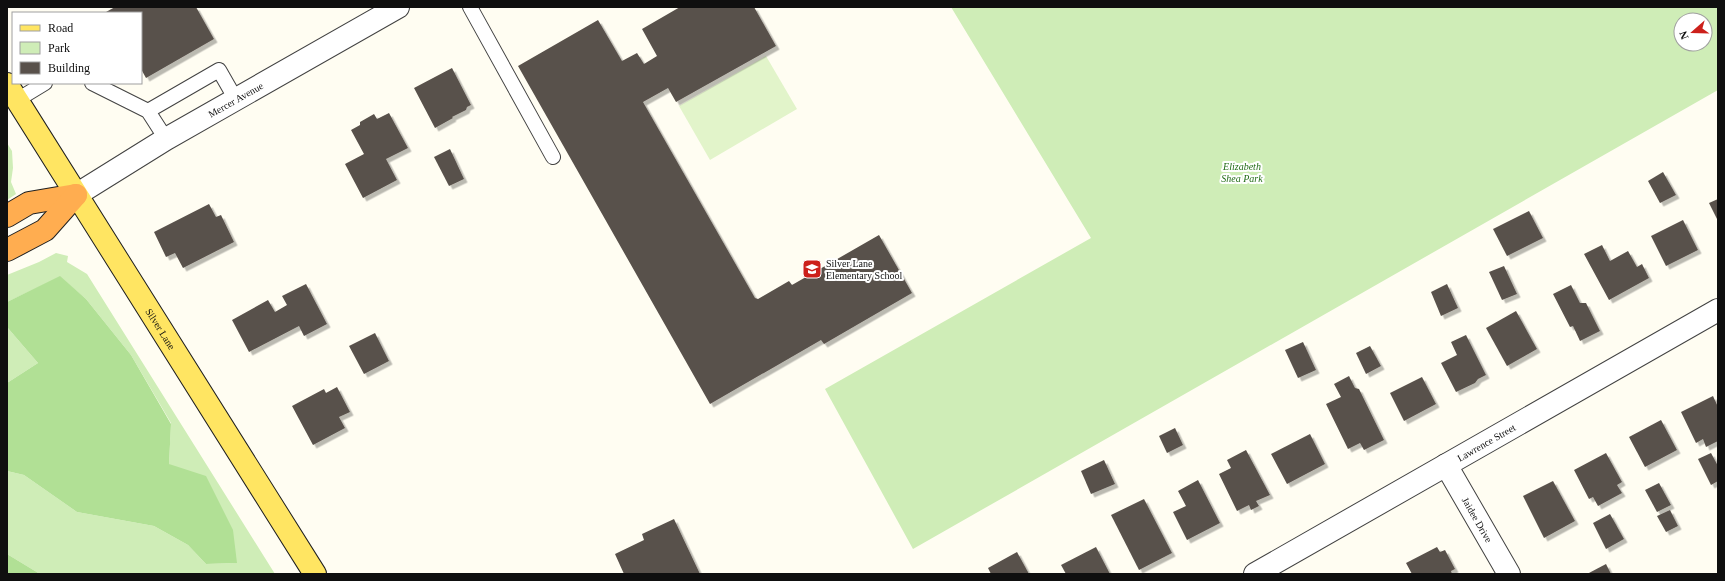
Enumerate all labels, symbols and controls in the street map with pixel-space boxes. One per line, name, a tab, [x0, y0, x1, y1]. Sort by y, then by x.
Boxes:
legend	[12, 12, 142, 84]
north arrow	[1673, 12, 1713, 52]
text: Road	[48, 21, 73, 35]
text: N	[1677, 30, 1691, 41]
text: Park	[48, 41, 70, 55]
text: Building	[48, 61, 90, 75]
street label: Mercer Avenue	[206, 80, 266, 120]
park label: Elizabeth Shea Park	[1221, 161, 1263, 184]
school or university icon: Silver Lane Elementary School	[801, 258, 823, 280]
place label: Silver Lane Elementary School	[826, 258, 903, 281]
street label: Silver Lane	[143, 306, 178, 352]
street label: Lawrence Street	[1455, 422, 1518, 464]
street label: Jaidee Drive	[1460, 495, 1495, 545]

